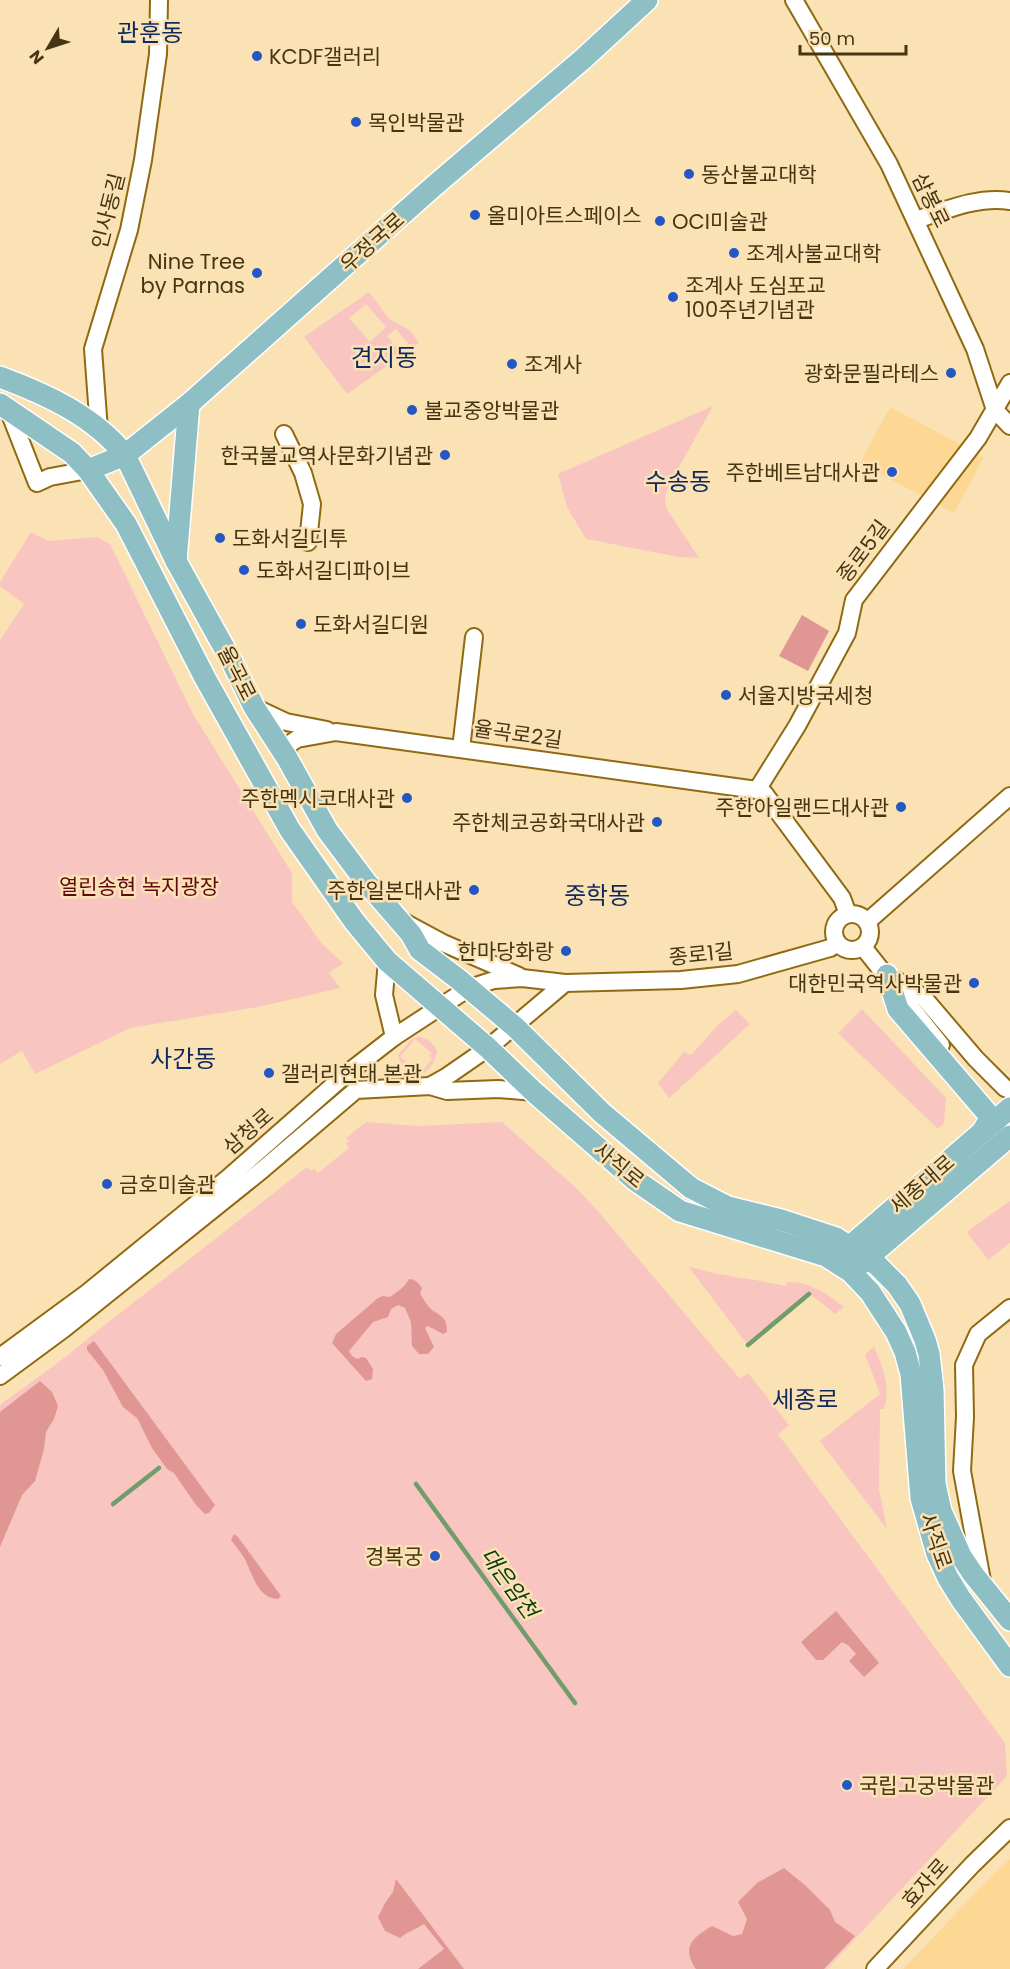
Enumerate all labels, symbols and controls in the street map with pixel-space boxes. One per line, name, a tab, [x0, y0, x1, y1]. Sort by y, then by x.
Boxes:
district label: 관훈동	[117, 16, 183, 49]
north arrow	[18, 18, 78, 78]
scale bar	[800, 18, 906, 56]
text: 50 m	[809, 26, 855, 51]
place label: KCDF갤러리	[269, 42, 381, 71]
text: N	[24, 45, 49, 69]
marker: KCDF갤러리	[250, 49, 264, 63]
place label: 목인박물관	[368, 108, 465, 137]
marker: 목인박물관	[349, 115, 363, 129]
place label: 동산불교대학	[701, 160, 817, 189]
marker: 동산불교대학	[682, 167, 696, 181]
street label: 삼봉로	[905, 168, 957, 232]
street label: 인사동길	[85, 170, 131, 252]
place label: 올미아트스페이스	[487, 201, 642, 230]
street label: 우정국로	[334, 205, 410, 279]
place label: OCI미술관	[672, 207, 768, 236]
marker: 올미아트스페이스	[468, 208, 482, 222]
marker: OCI미술관	[653, 214, 667, 228]
place label: 조계사불교대학	[746, 239, 881, 268]
marker: 조계사불교대학	[727, 246, 741, 260]
place label: Nine Tree by Parnas	[141, 247, 245, 300]
marker: Nine Tree by Parnas	[250, 266, 264, 280]
place label: 조계사 도심포교 100주년기념관	[685, 271, 826, 324]
marker: 조계사 도심포교 100주년기념관	[666, 290, 680, 304]
district label: 견지동	[351, 341, 417, 374]
place label: 조계사	[524, 350, 582, 379]
marker: 조계사	[505, 357, 519, 371]
place label: 광화문필라테스	[804, 359, 939, 388]
marker: 광화문필라테스	[944, 366, 958, 380]
place label: 불교중앙박물관	[424, 396, 559, 425]
marker: 불교중앙박물관	[405, 403, 419, 417]
place label: 한국불교역사문화기념관	[220, 441, 433, 470]
marker: 한국불교역사문화기념관	[438, 448, 452, 462]
place label: 주한베트남대사관	[725, 458, 880, 487]
district label: 수송동	[645, 465, 711, 498]
marker: 주한베트남대사관	[885, 465, 899, 479]
street label: 종로5길	[830, 514, 896, 588]
place label: 도화서길디투	[232, 524, 348, 553]
marker: 도화서길디투	[213, 531, 227, 545]
place label: 도화서길디파이브	[256, 556, 411, 585]
marker: 도화서길디파이브	[237, 563, 251, 577]
place label: 도화서길디원	[313, 610, 429, 639]
marker: 도화서길디원	[294, 617, 308, 631]
street label: 율곡로	[211, 641, 263, 705]
place label: 서울지방국세청	[738, 681, 873, 710]
marker: 서울지방국세청	[719, 688, 733, 702]
street label: 율곡로2길	[472, 713, 564, 755]
place label: 주한멕시코대사관	[240, 784, 395, 813]
marker: 주한멕시코대사관	[400, 791, 414, 805]
place label: 주한아일랜드대사관	[715, 793, 889, 822]
marker: 주한아일랜드대사관	[894, 800, 908, 814]
place label: 주한체코공화국대사관	[452, 808, 645, 837]
marker: 주한체코공화국대사관	[650, 815, 664, 829]
park label: 열린송현 녹지광장	[59, 872, 219, 901]
place label: 주한일본대사관	[327, 876, 462, 905]
district label: 중학동	[564, 879, 630, 912]
marker: 주한일본대사관	[467, 883, 481, 897]
street label: 종로1길	[667, 936, 735, 972]
place label: 한마당화랑	[457, 937, 554, 966]
marker: 한마당화랑	[559, 944, 573, 958]
place label: 대한민국역사박물관	[788, 969, 962, 998]
marker: 대한민국역사박물관	[967, 976, 981, 990]
district label: 사간동	[150, 1042, 216, 1075]
place label: 갤러리현대 본관	[281, 1059, 422, 1088]
marker: 갤러리현대 본관	[262, 1066, 276, 1080]
street label: 삼청로	[217, 1101, 279, 1161]
street label: 사직로	[587, 1135, 651, 1195]
street label: 세종대로	[883, 1148, 961, 1220]
place label: 금호미술관	[119, 1170, 216, 1199]
marker: 금호미술관	[100, 1177, 114, 1191]
district label: 세종로	[772, 1383, 838, 1416]
street label: 사직로	[913, 1509, 959, 1573]
water label: 대은암천	[473, 1541, 547, 1627]
place label: 경복궁	[365, 1542, 423, 1571]
marker: 경복궁	[428, 1549, 442, 1563]
place label: 국립고궁박물관	[859, 1771, 994, 1800]
marker: 국립고궁박물관	[840, 1778, 854, 1792]
street label: 효자로	[895, 1852, 955, 1914]

